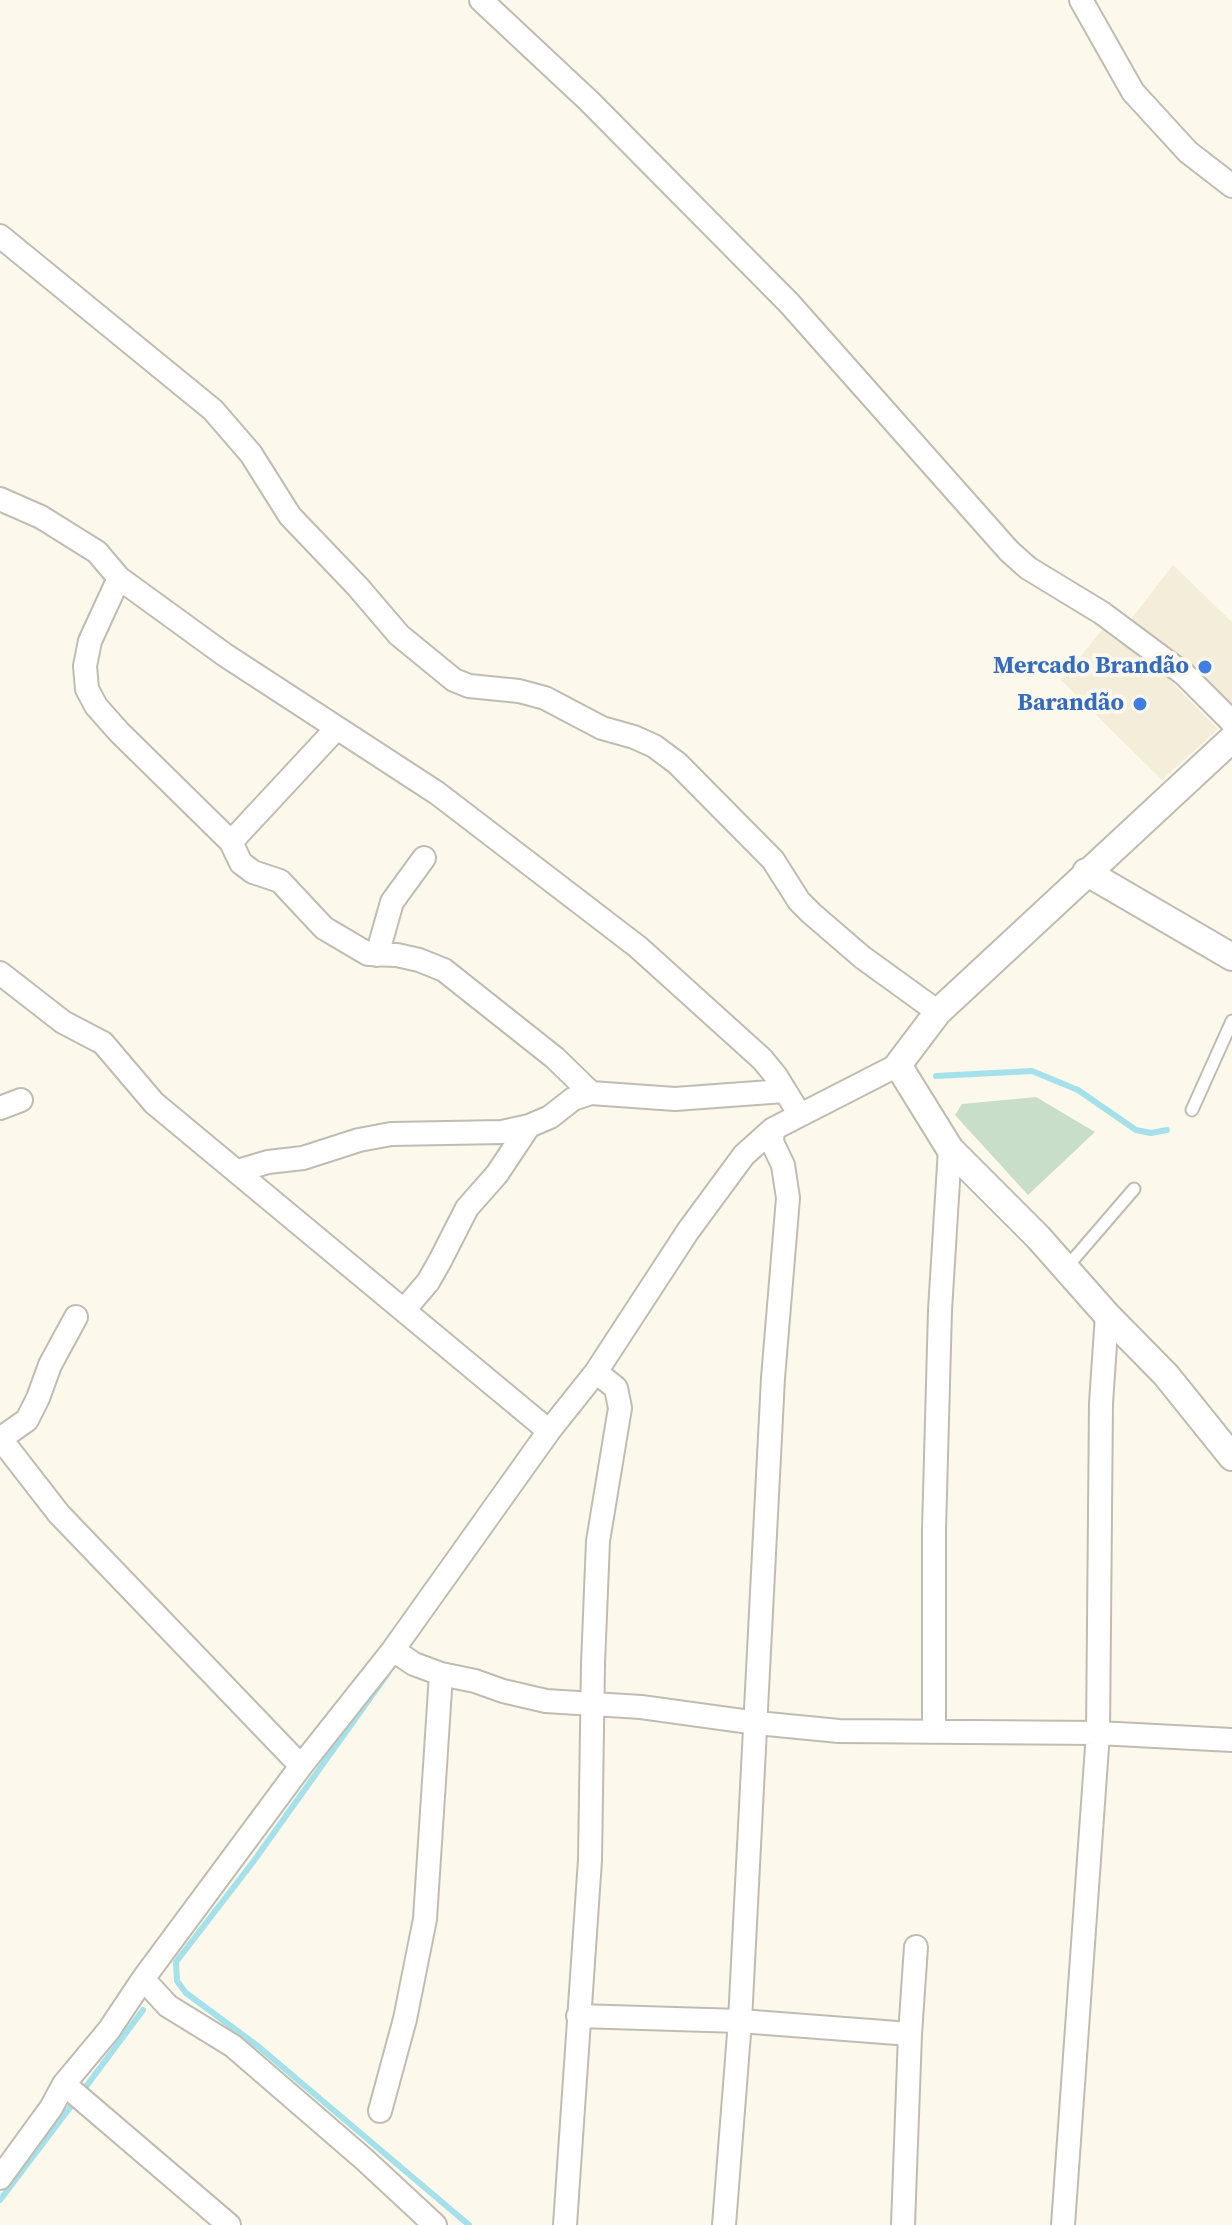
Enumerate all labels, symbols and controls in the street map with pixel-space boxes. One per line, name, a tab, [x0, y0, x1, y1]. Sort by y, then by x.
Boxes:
place label: Mercado Brandão	[993, 653, 1189, 681]
marker: Mercado Brandão	[1196, 658, 1214, 676]
place label: Barandão	[1017, 690, 1124, 718]
marker: Barandão	[1131, 695, 1149, 713]

